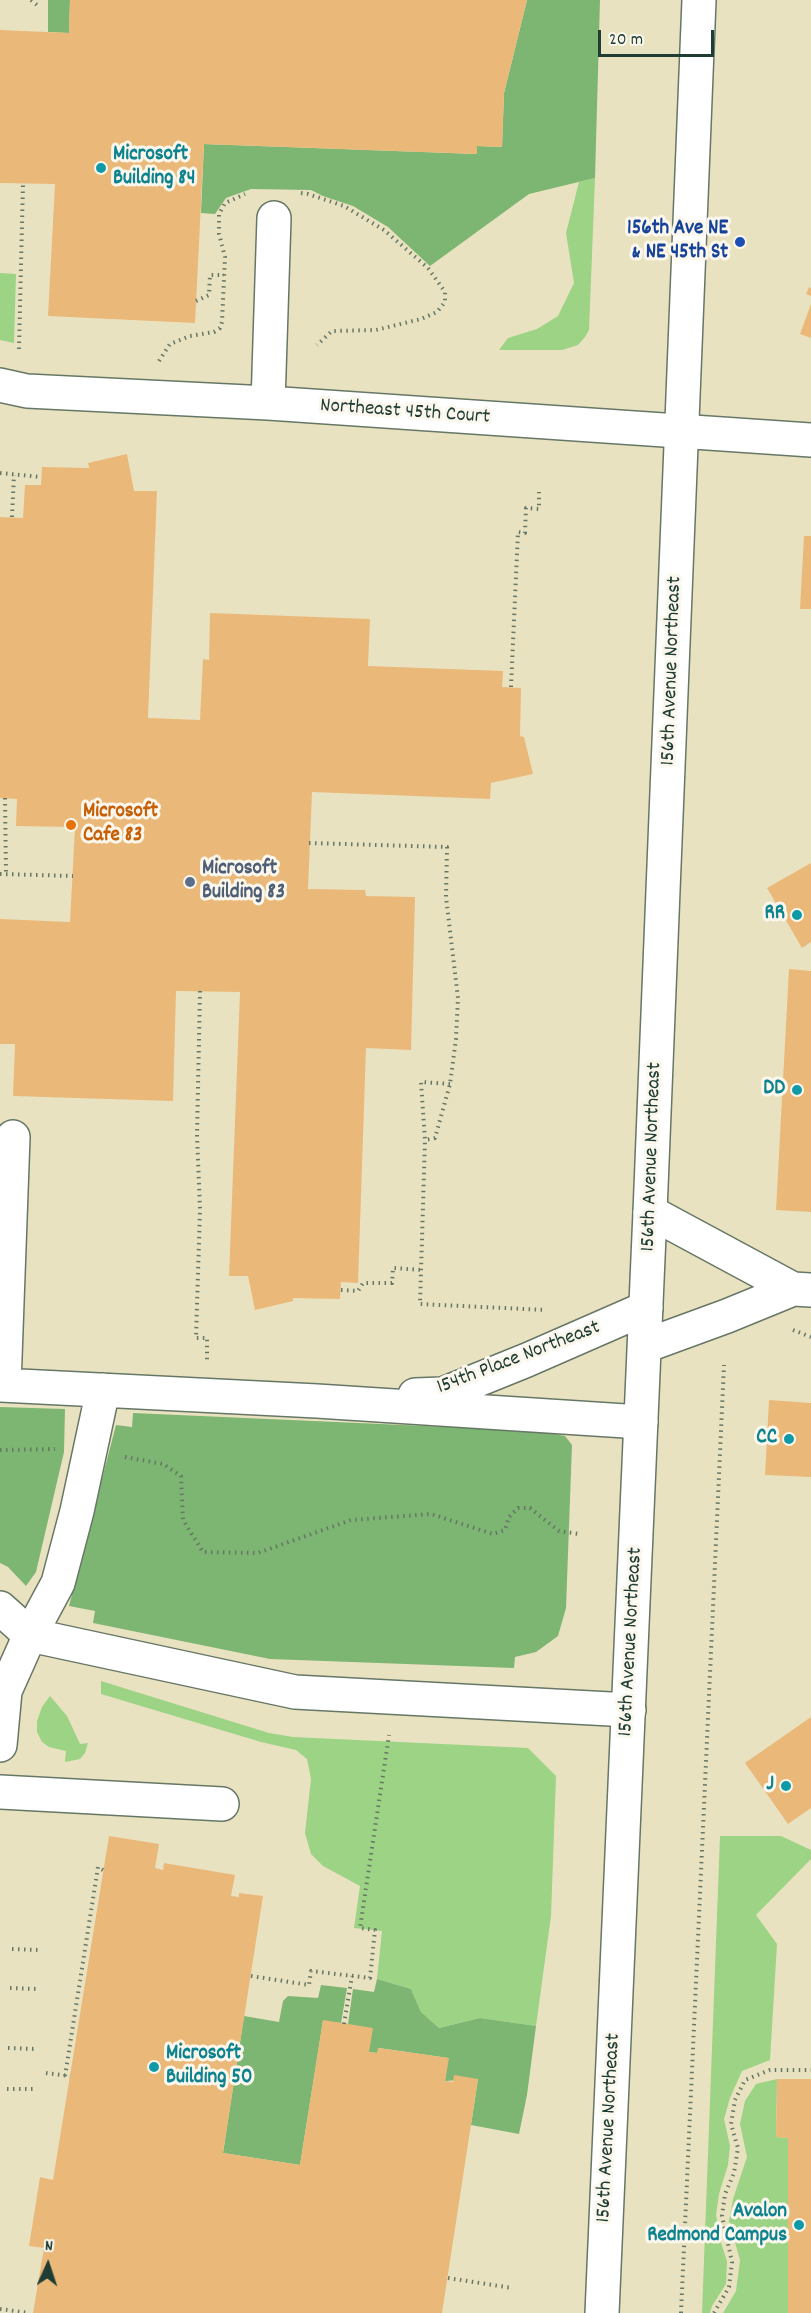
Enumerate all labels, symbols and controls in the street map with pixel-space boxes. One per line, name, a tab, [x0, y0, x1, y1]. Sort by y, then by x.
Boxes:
scale bar	[601, 18, 716, 56]
text: 20 m	[609, 28, 643, 53]
place label: Microsoft Building 84	[113, 143, 195, 193]
marker: Microsoft Building 84	[94, 161, 108, 175]
place label: 156th Ave NE & NE 45th St	[627, 217, 728, 267]
marker: 156th Ave NE & NE 45th St	[733, 235, 747, 249]
street label: Northeast 45th Court	[319, 394, 491, 432]
street label: 156th Avenue Northeast	[657, 576, 689, 766]
place label: Microsoft Cafe 83	[83, 800, 158, 850]
marker: Microsoft Cafe 83	[64, 818, 78, 832]
place label: Microsoft Building 83	[202, 857, 285, 907]
marker: Microsoft Building 83	[183, 875, 197, 889]
place label: RR	[765, 902, 785, 928]
marker: RR	[790, 908, 804, 922]
street label: 156th Avenue Northeast	[637, 1062, 669, 1252]
place label: DD	[763, 1077, 785, 1103]
marker: DD	[790, 1083, 804, 1097]
street label: 154th Place Northeast	[434, 1316, 604, 1402]
place label: CC	[756, 1426, 777, 1452]
marker: CC	[782, 1432, 796, 1446]
street label: 156th Avenue Northeast	[614, 1547, 650, 1737]
place label: J	[766, 1773, 774, 1799]
marker: J	[779, 1779, 793, 1793]
street label: 156th Avenue Northeast	[592, 2033, 628, 2223]
place label: Microsoft Building 50	[166, 2042, 252, 2092]
marker: Microsoft Building 50	[147, 2060, 161, 2074]
place label: Avalon Redmond Campus	[647, 2200, 787, 2250]
marker: Avalon Redmond Campus	[792, 2218, 806, 2232]
north arrow	[18, 2235, 78, 2295]
text: N	[44, 2235, 54, 2258]

